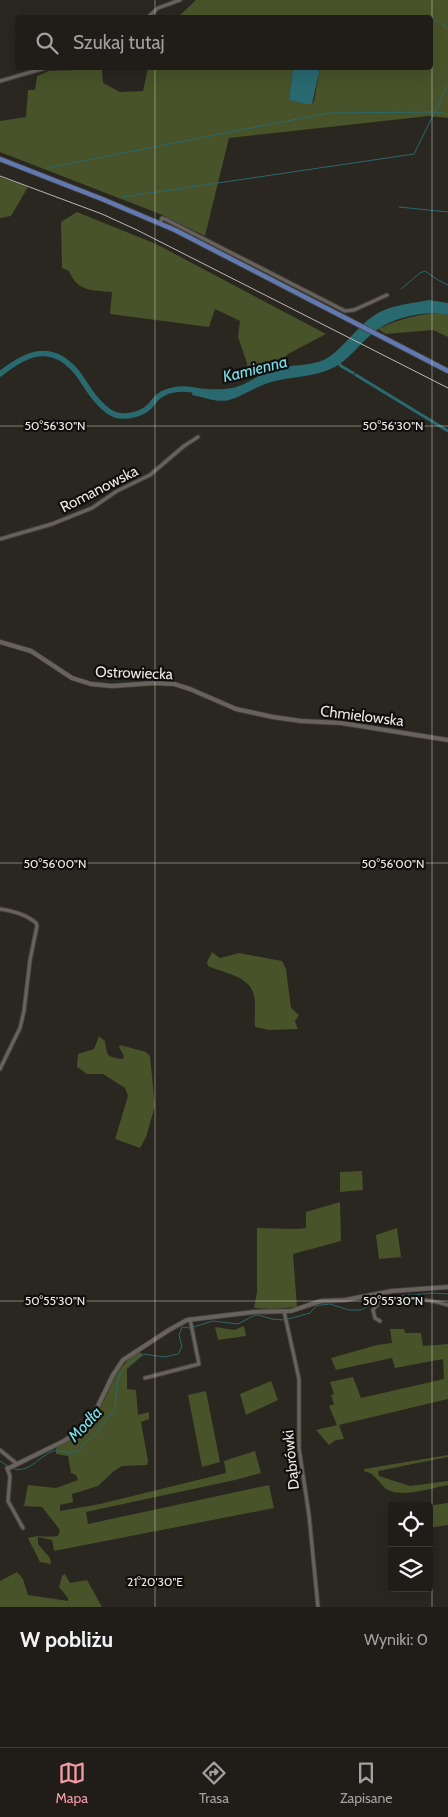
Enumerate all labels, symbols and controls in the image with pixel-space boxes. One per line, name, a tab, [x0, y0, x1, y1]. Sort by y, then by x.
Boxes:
search box	[15, 15, 433, 70]
icon: search	[33, 29, 61, 57]
text: Szukaj tutaj	[73, 31, 165, 54]
water label: Kamienna	[221, 352, 289, 386]
text: 50°56'30"N	[25, 418, 85, 433]
text: 50°56'30"N	[363, 418, 423, 433]
street label: Romanowska	[57, 461, 142, 516]
street label: Ostrowiecka	[95, 663, 174, 683]
street label: Chmielowska	[319, 702, 406, 730]
text: 50°56'00"N	[24, 856, 86, 871]
text: 50°56'00"N	[362, 856, 424, 871]
text: 50°55'30"N	[25, 1293, 85, 1308]
text: 50°55'30"N	[363, 1293, 423, 1308]
water label: Modła	[63, 1403, 106, 1446]
street label: Dąbrówki	[279, 1429, 303, 1491]
map controls	[388, 1502, 433, 1592]
button: locate	[388, 1502, 433, 1547]
button: layers	[388, 1547, 433, 1592]
text: 21°20'30"E	[127, 1574, 183, 1589]
text: W pobliżu	[20, 1627, 113, 1652]
text: Wyniki: 0	[364, 1630, 428, 1649]
tab: Mapa	[56, 1759, 88, 1807]
tab: Trasa	[199, 1759, 229, 1807]
tab: Zapisane	[340, 1759, 392, 1807]

